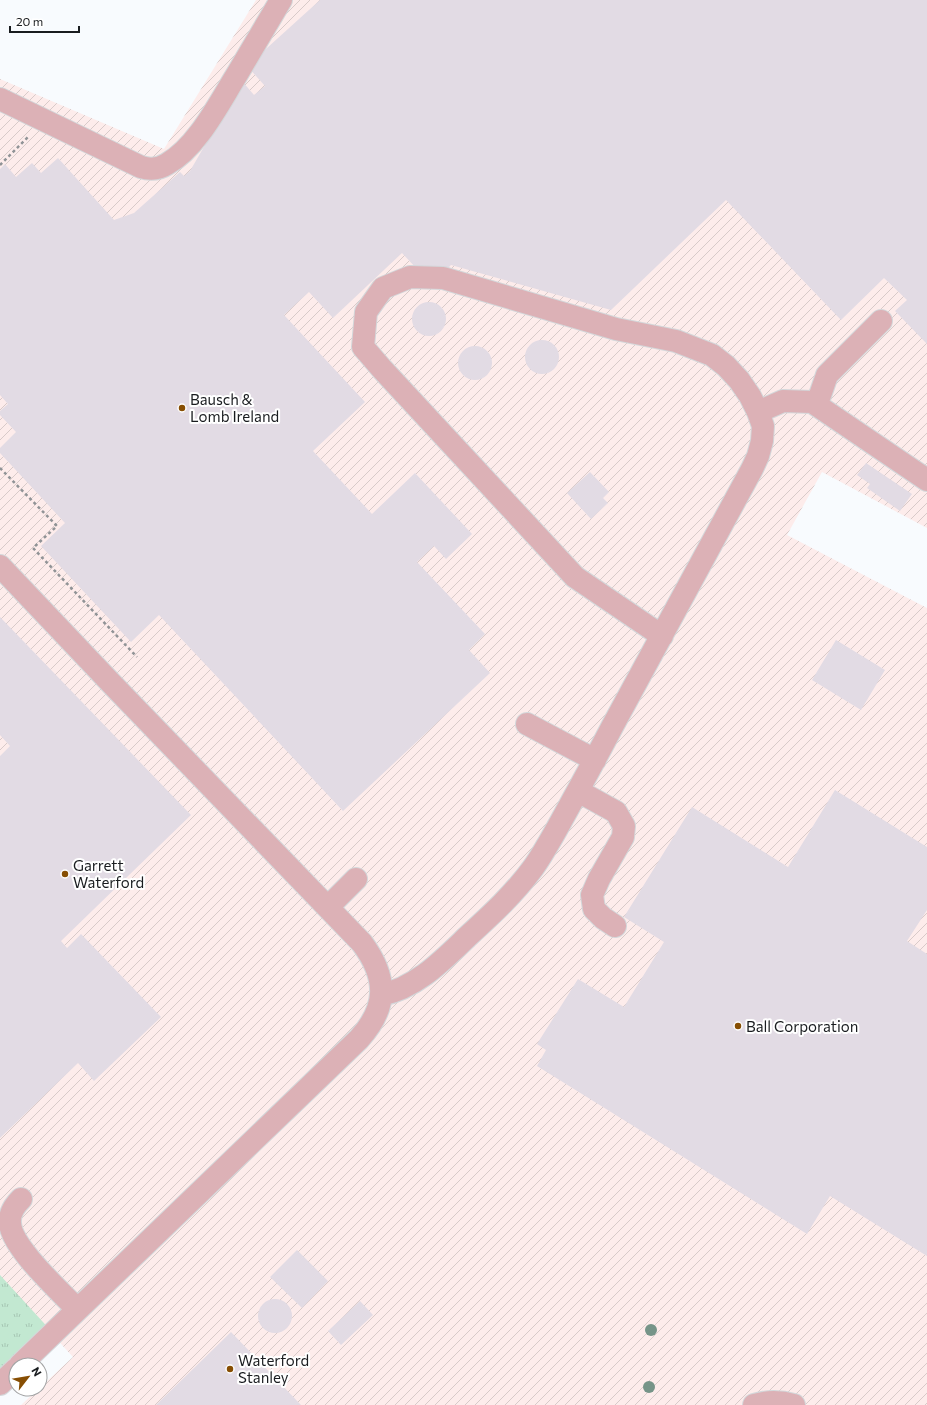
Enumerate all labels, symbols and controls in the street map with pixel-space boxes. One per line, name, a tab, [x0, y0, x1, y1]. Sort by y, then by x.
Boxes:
scale bar	[10, 8, 79, 34]
text: 20 m	[16, 14, 43, 28]
place label: Bausch & Lomb Ireland	[190, 390, 279, 425]
marker: Bausch & Lomb Ireland	[177, 403, 187, 413]
place label: Garrett Waterford	[73, 856, 144, 891]
marker: Garrett Waterford	[60, 869, 70, 879]
place label: Ball Corporation	[746, 1017, 858, 1035]
marker: Ball Corporation	[733, 1021, 743, 1031]
place label: Waterford Stanley	[238, 1351, 309, 1386]
north arrow	[8, 1357, 48, 1397]
marker: Waterford Stanley	[225, 1364, 235, 1374]
text: N	[29, 1365, 45, 1378]

